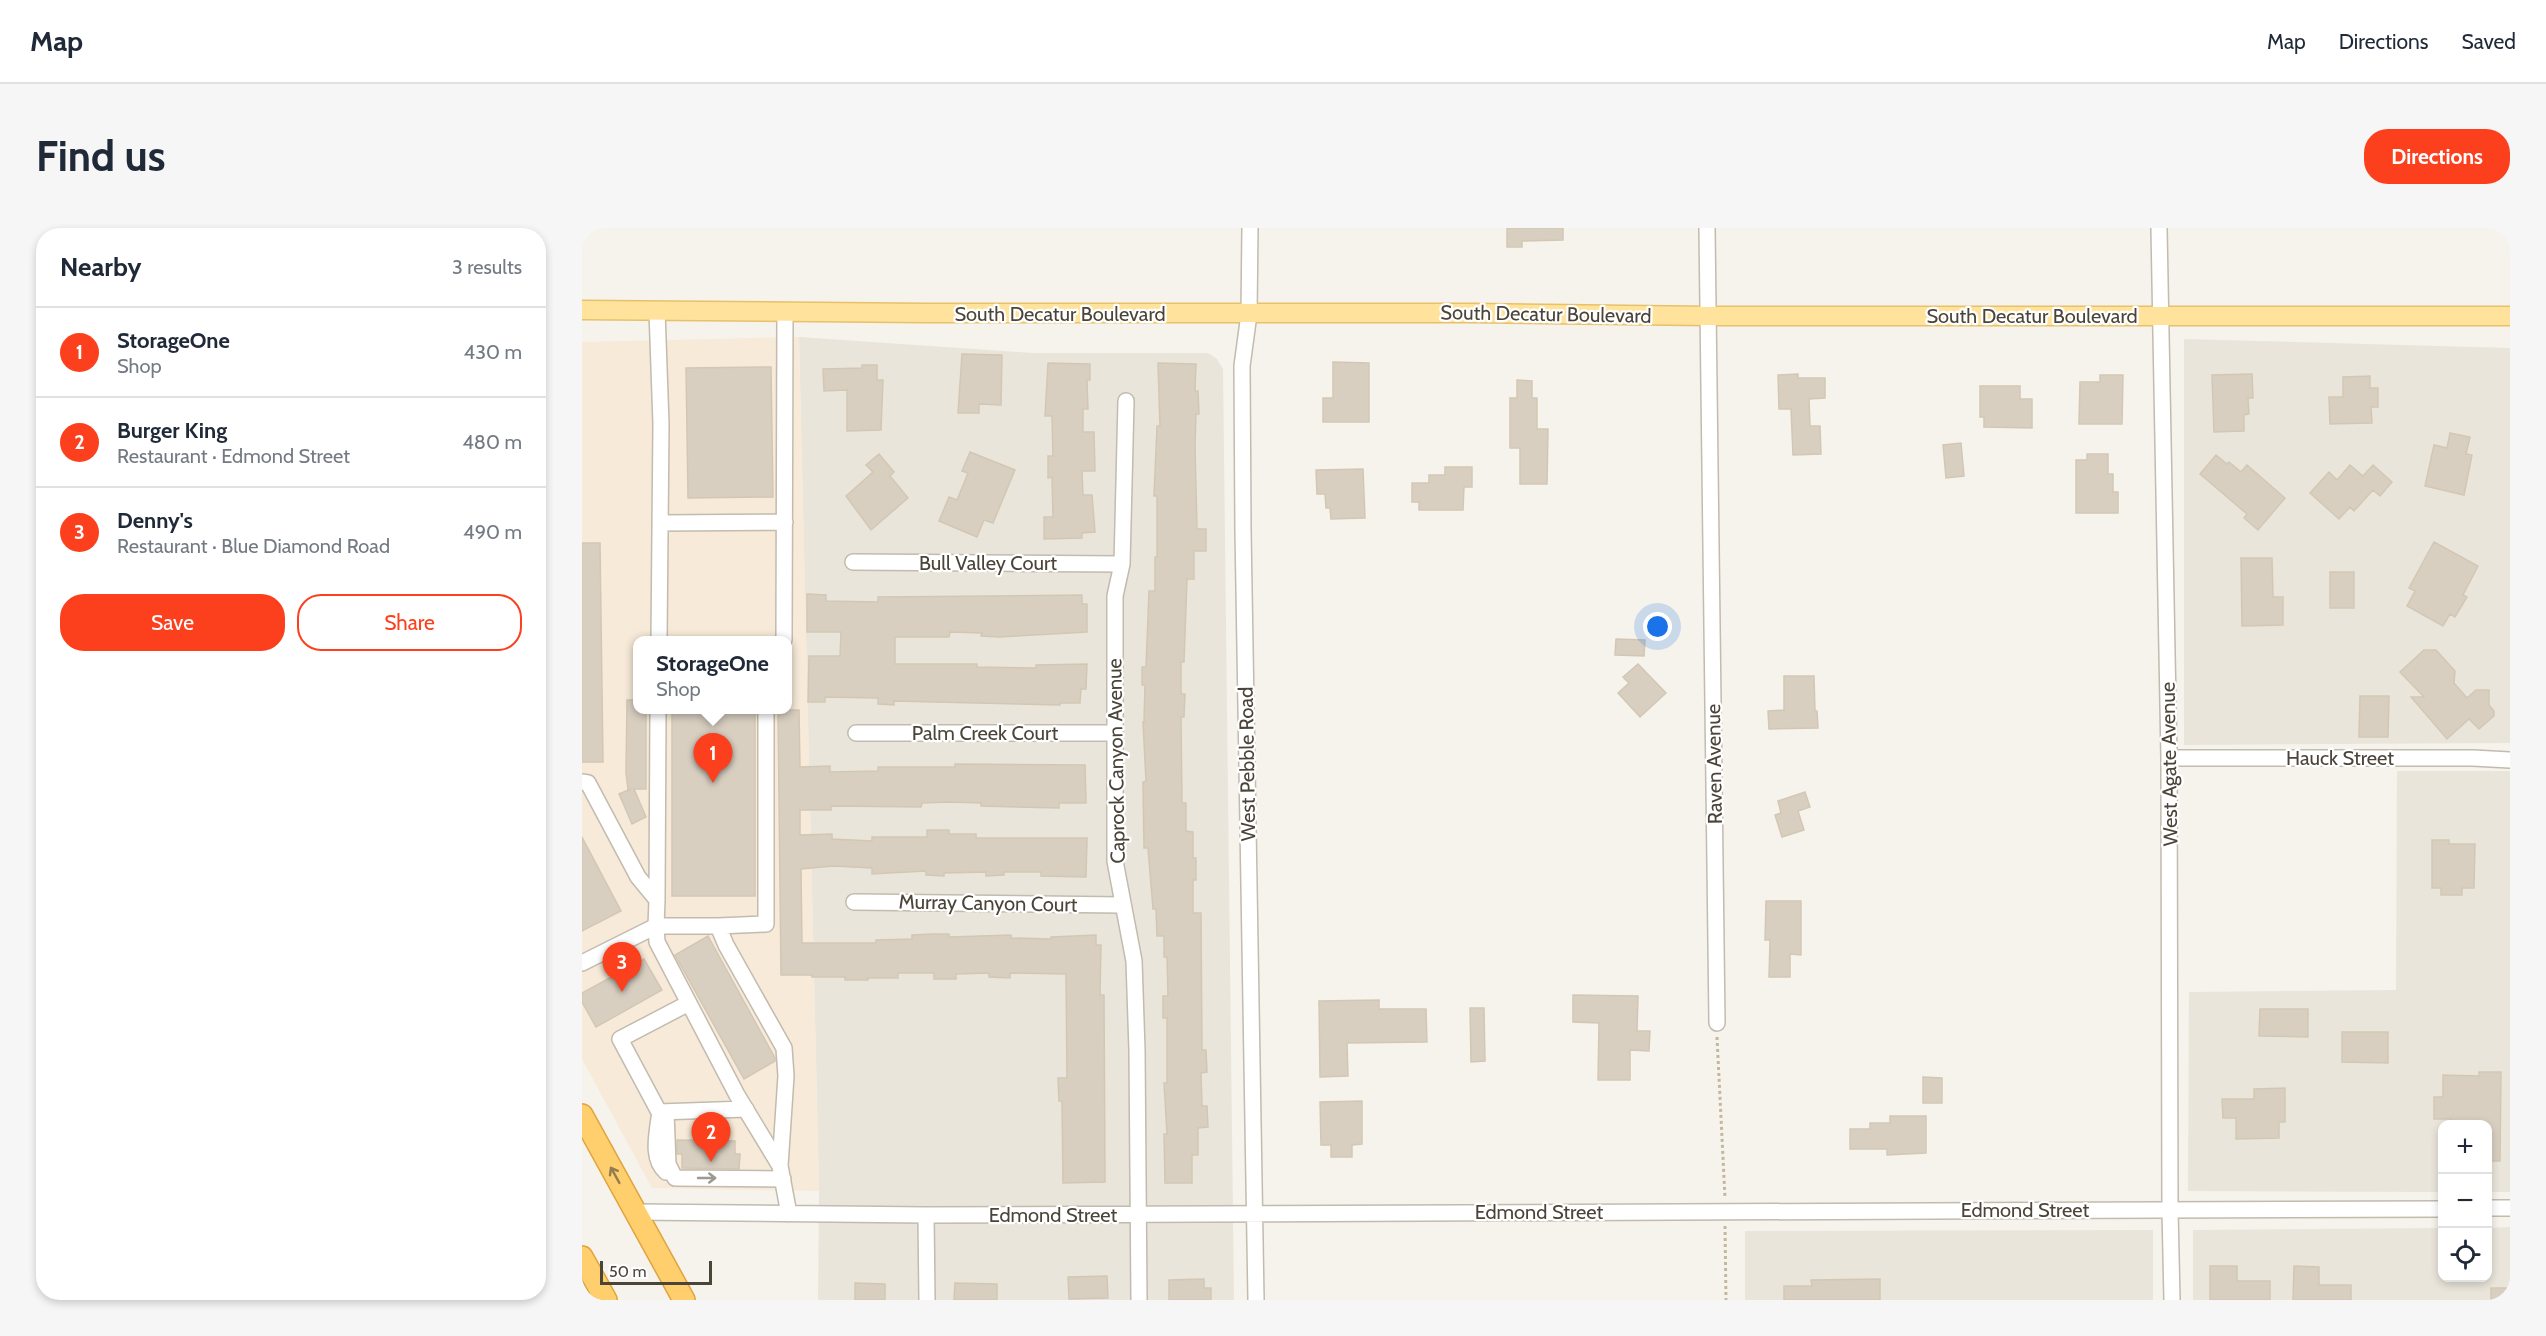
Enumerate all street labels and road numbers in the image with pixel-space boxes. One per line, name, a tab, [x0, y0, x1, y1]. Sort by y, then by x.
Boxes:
street label: South Decatur Boulevard	[1440, 300, 1652, 328]
street label: South Decatur Boulevard	[954, 302, 1166, 326]
street label: South Decatur Boulevard	[1926, 304, 2138, 328]
street label: Bull Valley Court	[919, 551, 1057, 575]
street label: Caprock Canyon Avenue	[1102, 658, 1130, 864]
street label: West Agate Avenue	[2156, 682, 2182, 846]
street label: West Pebble Road	[1234, 687, 1260, 841]
street label: Raven Avenue	[1701, 704, 1727, 824]
street label: Palm Creek Court	[912, 721, 1058, 745]
street label: Hauck Street	[2286, 746, 2394, 770]
street label: Murray Canyon Court	[898, 889, 1078, 917]
street label: Edmond Street	[1961, 1198, 2090, 1222]
street label: Edmond Street	[1475, 1200, 1604, 1224]
street label: Edmond Street	[989, 1203, 1118, 1227]

